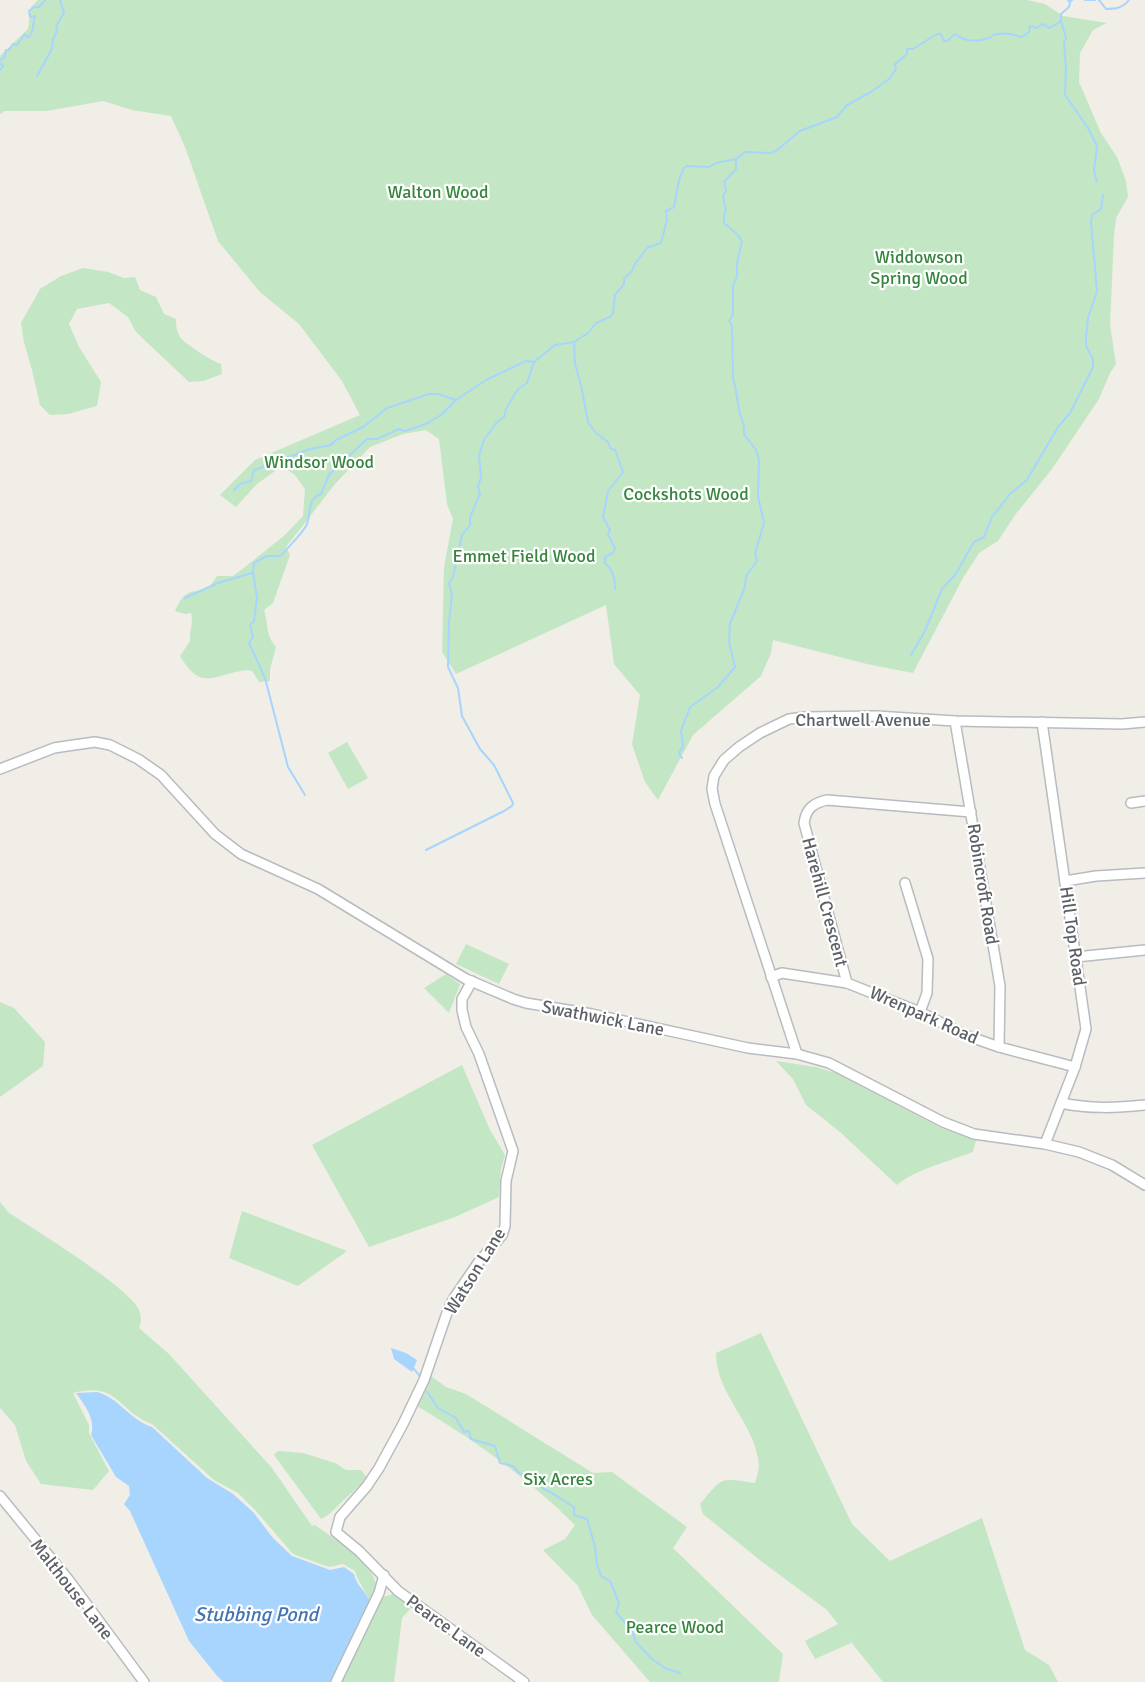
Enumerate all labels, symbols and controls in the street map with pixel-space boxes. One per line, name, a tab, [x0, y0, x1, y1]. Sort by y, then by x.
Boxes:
park label: Walton Wood	[388, 181, 488, 203]
park label: Widdowson Spring Wood	[870, 246, 968, 289]
park label: Windsor Wood	[264, 451, 374, 473]
park label: Cockshots Wood	[623, 483, 749, 505]
park label: Emmet Field Wood	[453, 545, 595, 567]
street label: Chartwell Avenue	[795, 709, 931, 731]
street label: Robincroft Road	[963, 822, 1003, 946]
street label: Harehill Crescent	[797, 835, 853, 969]
street label: Hill Top Road	[1055, 885, 1091, 987]
street label: Wrenpark Road	[866, 981, 982, 1049]
street label: Swathwick Lane	[540, 995, 666, 1041]
street label: Watson Lane	[440, 1224, 510, 1318]
park label: Six Acres	[523, 1468, 593, 1490]
street label: Malthouse Lane	[26, 1534, 118, 1644]
street label: Pearce Lane	[402, 1590, 490, 1662]
water label: Stubbing Pond	[194, 1602, 320, 1627]
park label: Pearce Wood	[626, 1616, 724, 1638]

